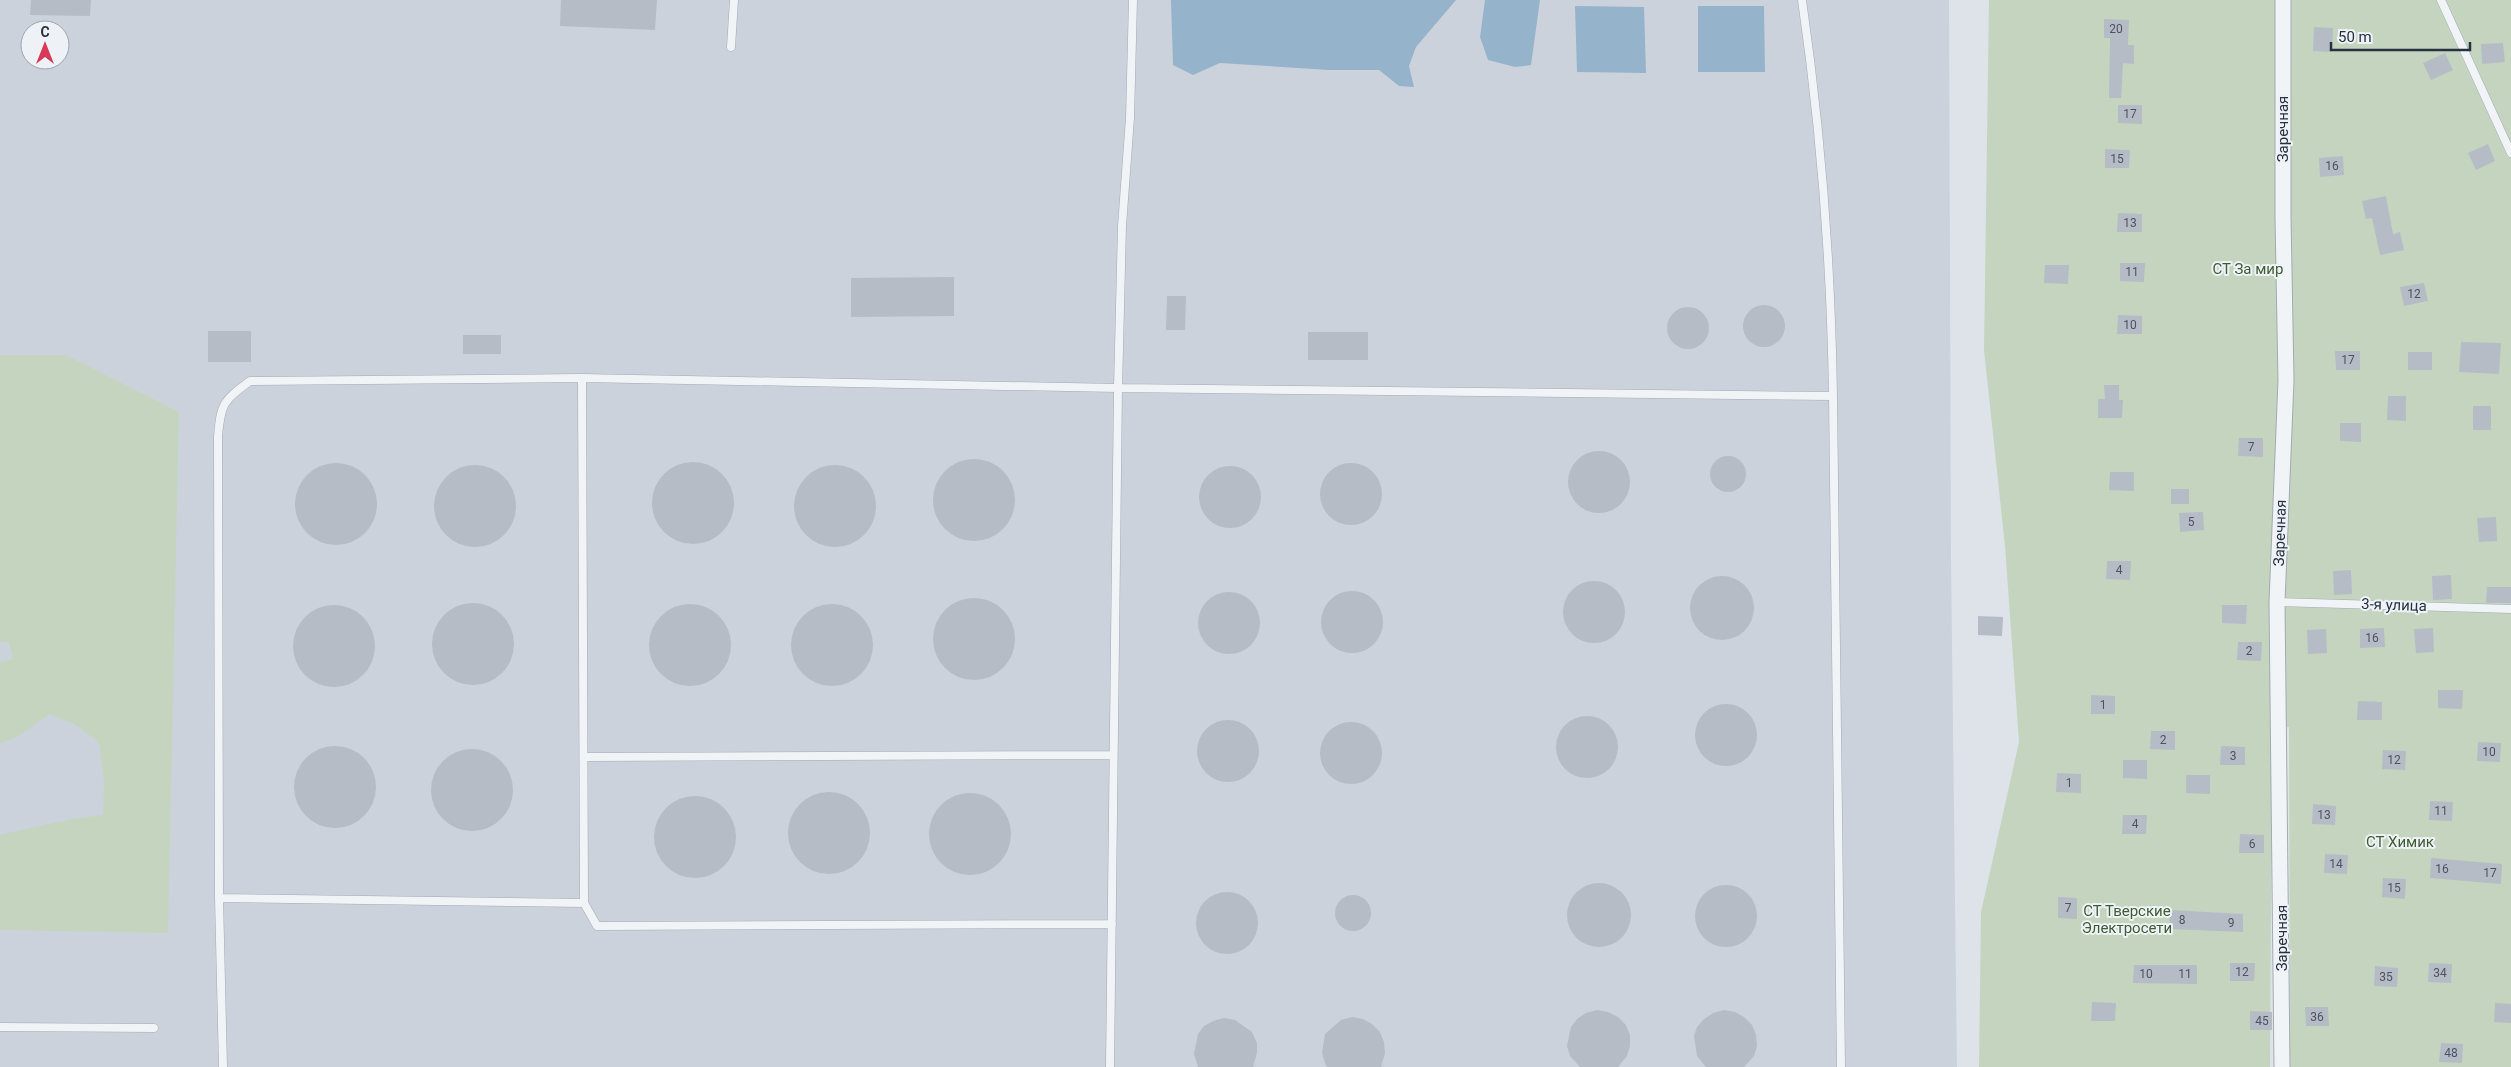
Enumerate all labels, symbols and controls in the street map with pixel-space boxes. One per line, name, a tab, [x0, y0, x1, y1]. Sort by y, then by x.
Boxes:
north arrow	[20, 20, 70, 70]
scale bar	[2331, 20, 2470, 52]
house number: 20	[2109, 22, 2123, 36]
text: С	[40, 24, 50, 40]
text: 50 m	[2338, 28, 2372, 46]
street label: Заречная	[2274, 96, 2292, 162]
house number: 17	[2123, 107, 2137, 121]
house number: 15	[2110, 152, 2124, 166]
house number: 16	[2325, 159, 2339, 173]
house number: 13	[2123, 216, 2137, 230]
park label: СТ За мир	[2213, 260, 2283, 278]
house number: 11	[2125, 265, 2139, 279]
house number: 12	[2407, 287, 2421, 301]
house number: 10	[2123, 318, 2137, 332]
house number: 17	[2341, 353, 2355, 367]
house number: 7	[2248, 440, 2255, 454]
street label: Заречная	[2270, 499, 2290, 567]
house number: 5	[2188, 515, 2195, 529]
house number: 4	[2116, 563, 2123, 577]
street label: 3-я улица	[2361, 595, 2427, 615]
house number: 16	[2365, 631, 2379, 645]
house number: 2	[2246, 644, 2253, 658]
house number: 1	[2100, 698, 2106, 712]
house number: 2	[2160, 733, 2167, 747]
house number: 10	[2482, 745, 2496, 759]
house number: 3	[2230, 749, 2236, 763]
house number: 12	[2387, 753, 2401, 767]
house number: 1	[2066, 776, 2072, 790]
house number: 11	[2434, 804, 2448, 818]
house number: 13	[2317, 808, 2331, 822]
house number: 4	[2132, 817, 2139, 831]
park label: СТ Химик	[2366, 833, 2434, 851]
house number: 6	[2249, 837, 2256, 851]
house number: 14	[2329, 857, 2343, 871]
house number: 16	[2435, 862, 2449, 876]
house number: 17	[2483, 866, 2497, 880]
house number: 15	[2387, 881, 2401, 895]
house number: 7	[2065, 901, 2072, 915]
park label: СТ Тверские Электросети	[2082, 902, 2172, 937]
street label: Заречная	[2273, 905, 2291, 971]
house number: 8	[2179, 913, 2186, 927]
house number: 9	[2228, 916, 2234, 930]
house number: 12	[2235, 965, 2249, 979]
house number: 34	[2433, 966, 2447, 980]
house number: 10	[2139, 967, 2153, 981]
house number: 11	[2178, 967, 2192, 981]
house number: 35	[2379, 970, 2393, 984]
house number: 36	[2310, 1010, 2324, 1024]
house number: 45	[2255, 1014, 2269, 1028]
house number: 48	[2444, 1046, 2458, 1060]

